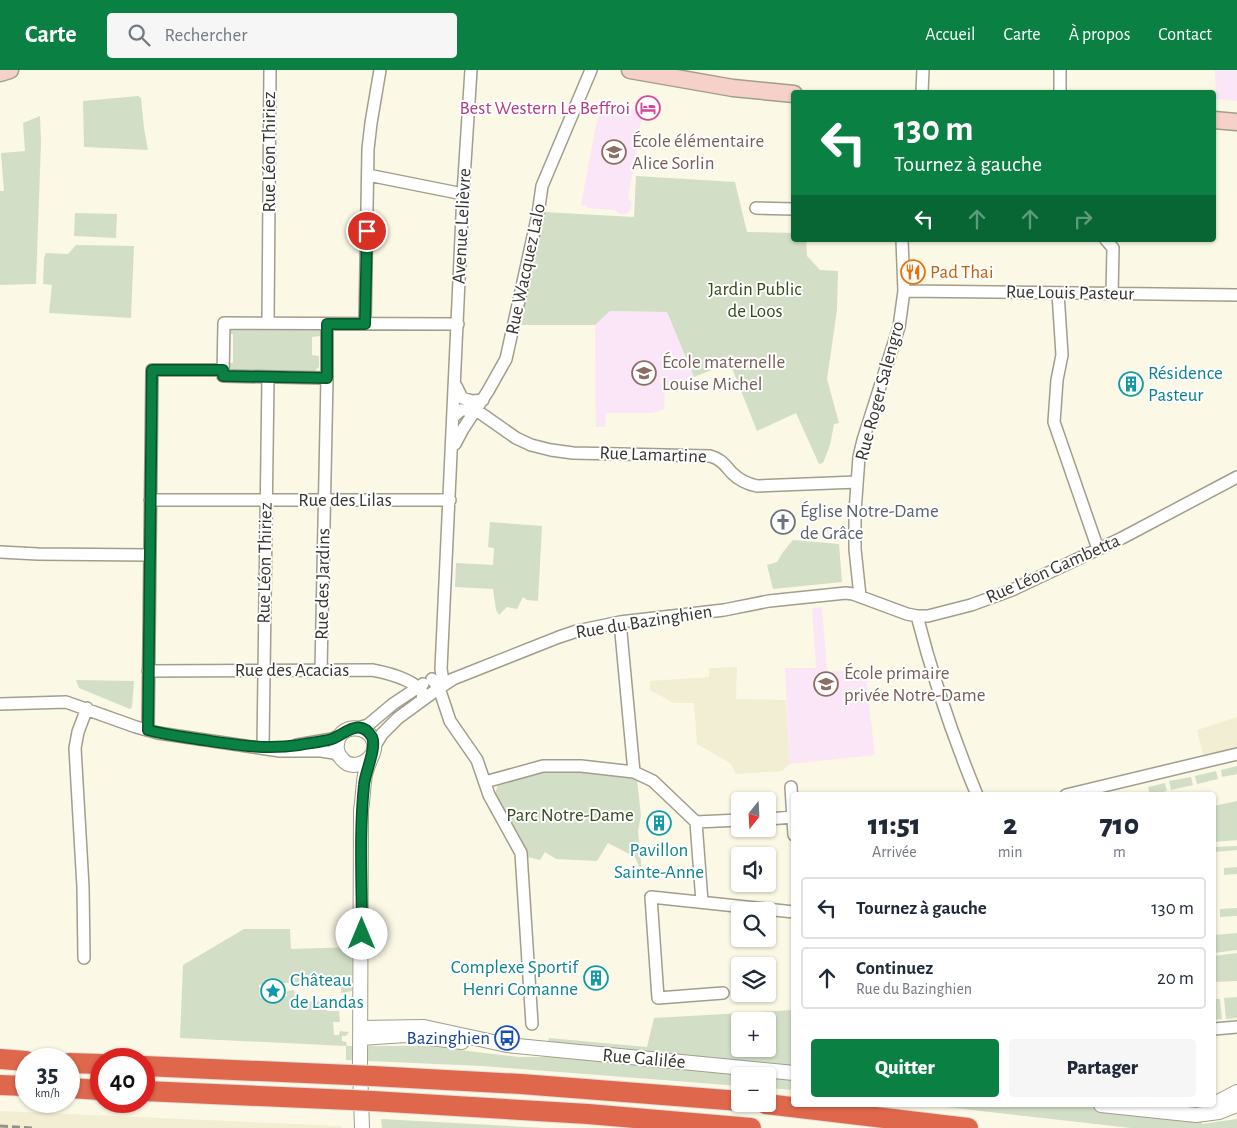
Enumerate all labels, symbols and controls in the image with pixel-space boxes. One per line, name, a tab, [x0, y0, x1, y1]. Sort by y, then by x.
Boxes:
search box	[107, 13, 457, 58]
icon: search	[125, 21, 153, 49]
text: Carte	[25, 23, 77, 47]
text: Rechercher	[165, 26, 247, 45]
text: Accueil	[925, 26, 976, 44]
text: Carte	[1004, 26, 1041, 44]
text: À propos	[1069, 26, 1130, 44]
text: Contact	[1158, 26, 1212, 44]
street label: Rue Léon Thiriez	[260, 91, 279, 213]
hotel icon: Best Western Le Beffroi	[635, 95, 661, 121]
place label: Best Western Le Beffroi	[460, 99, 630, 118]
icon: left	[811, 110, 876, 175]
text: 130 m	[894, 112, 973, 147]
place label: École élémentaire Alice Sorlin	[632, 130, 764, 173]
school or university icon: École élémentaire Alice Sorlin	[601, 139, 627, 165]
text: Tournez à gauche	[894, 153, 1042, 175]
street label: Avenue Lelièvre	[449, 168, 475, 284]
street label: Rue Wacquez Lalo	[503, 202, 549, 336]
icon: left	[910, 205, 938, 233]
icon: ahead	[963, 205, 991, 233]
icon: ahead	[1016, 205, 1044, 233]
icon: right	[1069, 205, 1097, 233]
pin	[346, 210, 388, 252]
icon: arrive	[353, 217, 381, 245]
restaurant icon: Pad Thai	[900, 259, 926, 285]
place label: Pad Thai	[930, 263, 994, 282]
park label: Jardin Public de Loos	[708, 280, 802, 321]
street label: Rue Louis Pasteur	[1006, 282, 1134, 304]
street label: Rue Roger Salengro	[852, 319, 908, 463]
place label: École maternelle Louise Michel	[662, 351, 785, 394]
school or university icon: École maternelle Louise Michel	[631, 360, 657, 386]
place label: Résidence Pasteur	[1148, 364, 1223, 405]
building icon: Résidence Pasteur	[1118, 371, 1144, 397]
street label: Rue Lamartine	[599, 444, 707, 466]
street label: Rue des Lilas	[298, 491, 392, 510]
place label: Église Notre-Dame de Grâce	[800, 500, 939, 543]
street label: Rue Léon Thiriez	[254, 502, 276, 624]
church icon: Église Notre-Dame de Grâce	[770, 509, 796, 535]
street label: Rue des Jardins	[313, 528, 333, 640]
street label: Rue Léon Gambetta	[983, 531, 1123, 607]
street label: Rue du Bazinghien	[574, 602, 714, 642]
street label: Rue des Acacias	[235, 661, 349, 680]
place label: École primaire privée Notre-Dame	[844, 662, 986, 705]
school or university icon: École primaire privée Notre-Dame	[813, 671, 839, 697]
north arrow	[731, 792, 776, 838]
map controls	[731, 792, 776, 1112]
park label: Parc Notre-Dame	[506, 806, 634, 825]
building icon: Pavillon Sainte-Anne	[646, 810, 672, 836]
text: 11:51	[868, 810, 921, 840]
text: 2	[1003, 810, 1017, 840]
text: 710	[1099, 810, 1139, 840]
place label: Pavillon Sainte-Anne	[614, 841, 704, 882]
text: Arrivée	[872, 844, 917, 860]
text: min	[998, 844, 1023, 860]
text: m	[1113, 844, 1126, 860]
button: sound	[731, 847, 776, 892]
icon: left	[813, 894, 841, 922]
text: Tournez à gauche	[856, 899, 987, 918]
text: 130 m	[1151, 899, 1194, 918]
button: search	[731, 902, 776, 947]
position arrow	[335, 907, 387, 959]
button: layers	[731, 957, 776, 1002]
place label: Complexe Sportif Henri Comanne	[451, 958, 579, 999]
text: Continuez	[856, 959, 933, 978]
icon: ahead	[813, 964, 841, 992]
building icon: Complexe Sportif Henri Comanne	[583, 965, 609, 991]
text: 20 m	[1157, 969, 1194, 988]
place label: Château de Landas	[290, 971, 364, 1012]
place icon: Château de Landas	[260, 978, 286, 1004]
text: Rue du Bazinghien	[856, 981, 972, 997]
button: +	[731, 1012, 776, 1057]
bus stop icon: Bazinghien	[494, 1025, 520, 1051]
place label: Bazinghien	[406, 1029, 490, 1048]
button: Quitter	[811, 1039, 999, 1097]
button: Partager	[1009, 1039, 1196, 1097]
street label: Rue Galilée	[602, 1046, 686, 1072]
speed limit sign: 40	[90, 1048, 155, 1113]
text: 35	[37, 1062, 58, 1087]
button: −	[731, 1067, 776, 1112]
text: km/h	[35, 1087, 60, 1099]

